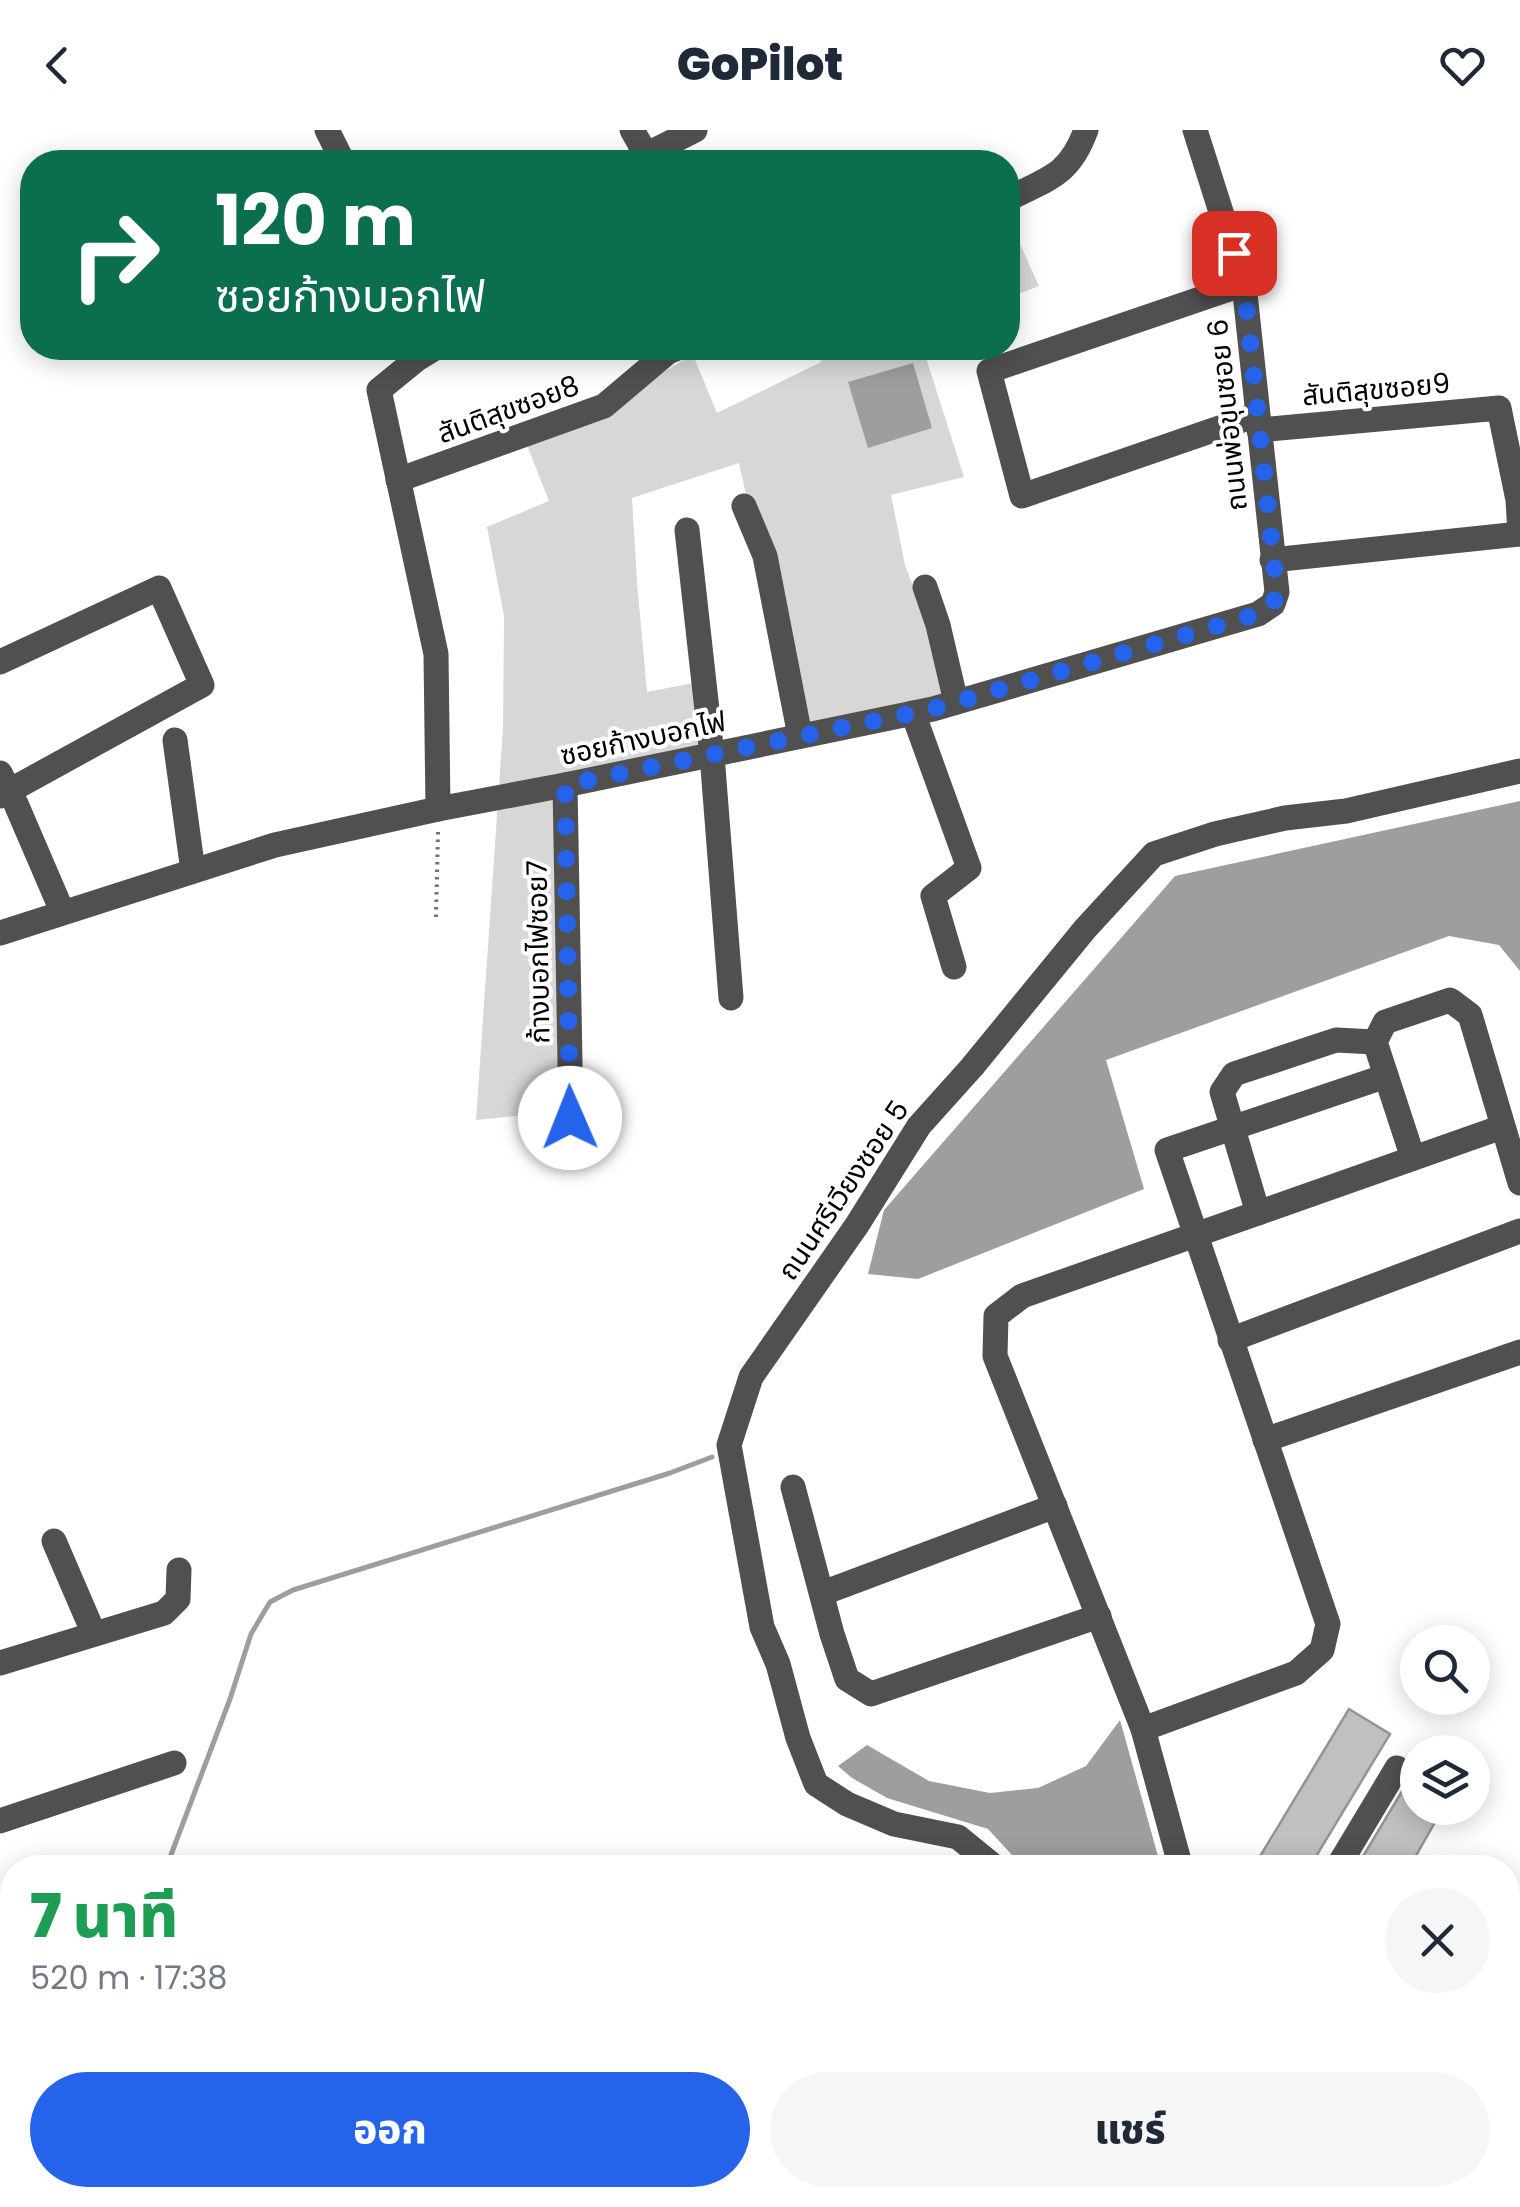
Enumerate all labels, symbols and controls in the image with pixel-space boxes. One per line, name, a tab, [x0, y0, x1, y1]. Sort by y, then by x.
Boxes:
text: GoPilot	[677, 33, 843, 96]
icon: back	[30, 38, 85, 93]
icon: heart	[1435, 38, 1490, 93]
text: 120 m	[215, 171, 416, 270]
icon: right	[50, 190, 180, 320]
pin	[1192, 211, 1277, 296]
icon: arrive	[1207, 226, 1262, 281]
text: ซอยก้างบอกไฟ	[215, 265, 486, 328]
street label: ถนนพ่อขุนซอย 6	[1198, 317, 1257, 513]
street label: สันติสุขซอย9	[1301, 364, 1452, 415]
street label: สันติสุขซอย8	[432, 366, 585, 453]
street label: ซอยก้างบอกไฟ	[557, 702, 729, 775]
street label: ก้างบอกไฟซอย7	[517, 860, 560, 1044]
position arrow	[518, 1066, 622, 1170]
street label: ถนนศรีเวียงซอย 5	[769, 1093, 918, 1288]
map controls	[1400, 1625, 1490, 1825]
button: search	[1400, 1625, 1490, 1715]
button: layers	[1400, 1735, 1490, 1825]
text: 7 นาที	[30, 1874, 178, 1958]
button: close	[1385, 1888, 1490, 1993]
text: 520 m · 17:38	[30, 1955, 228, 2000]
button: ออก	[30, 2072, 750, 2187]
button: แชร์	[770, 2072, 1490, 2187]

